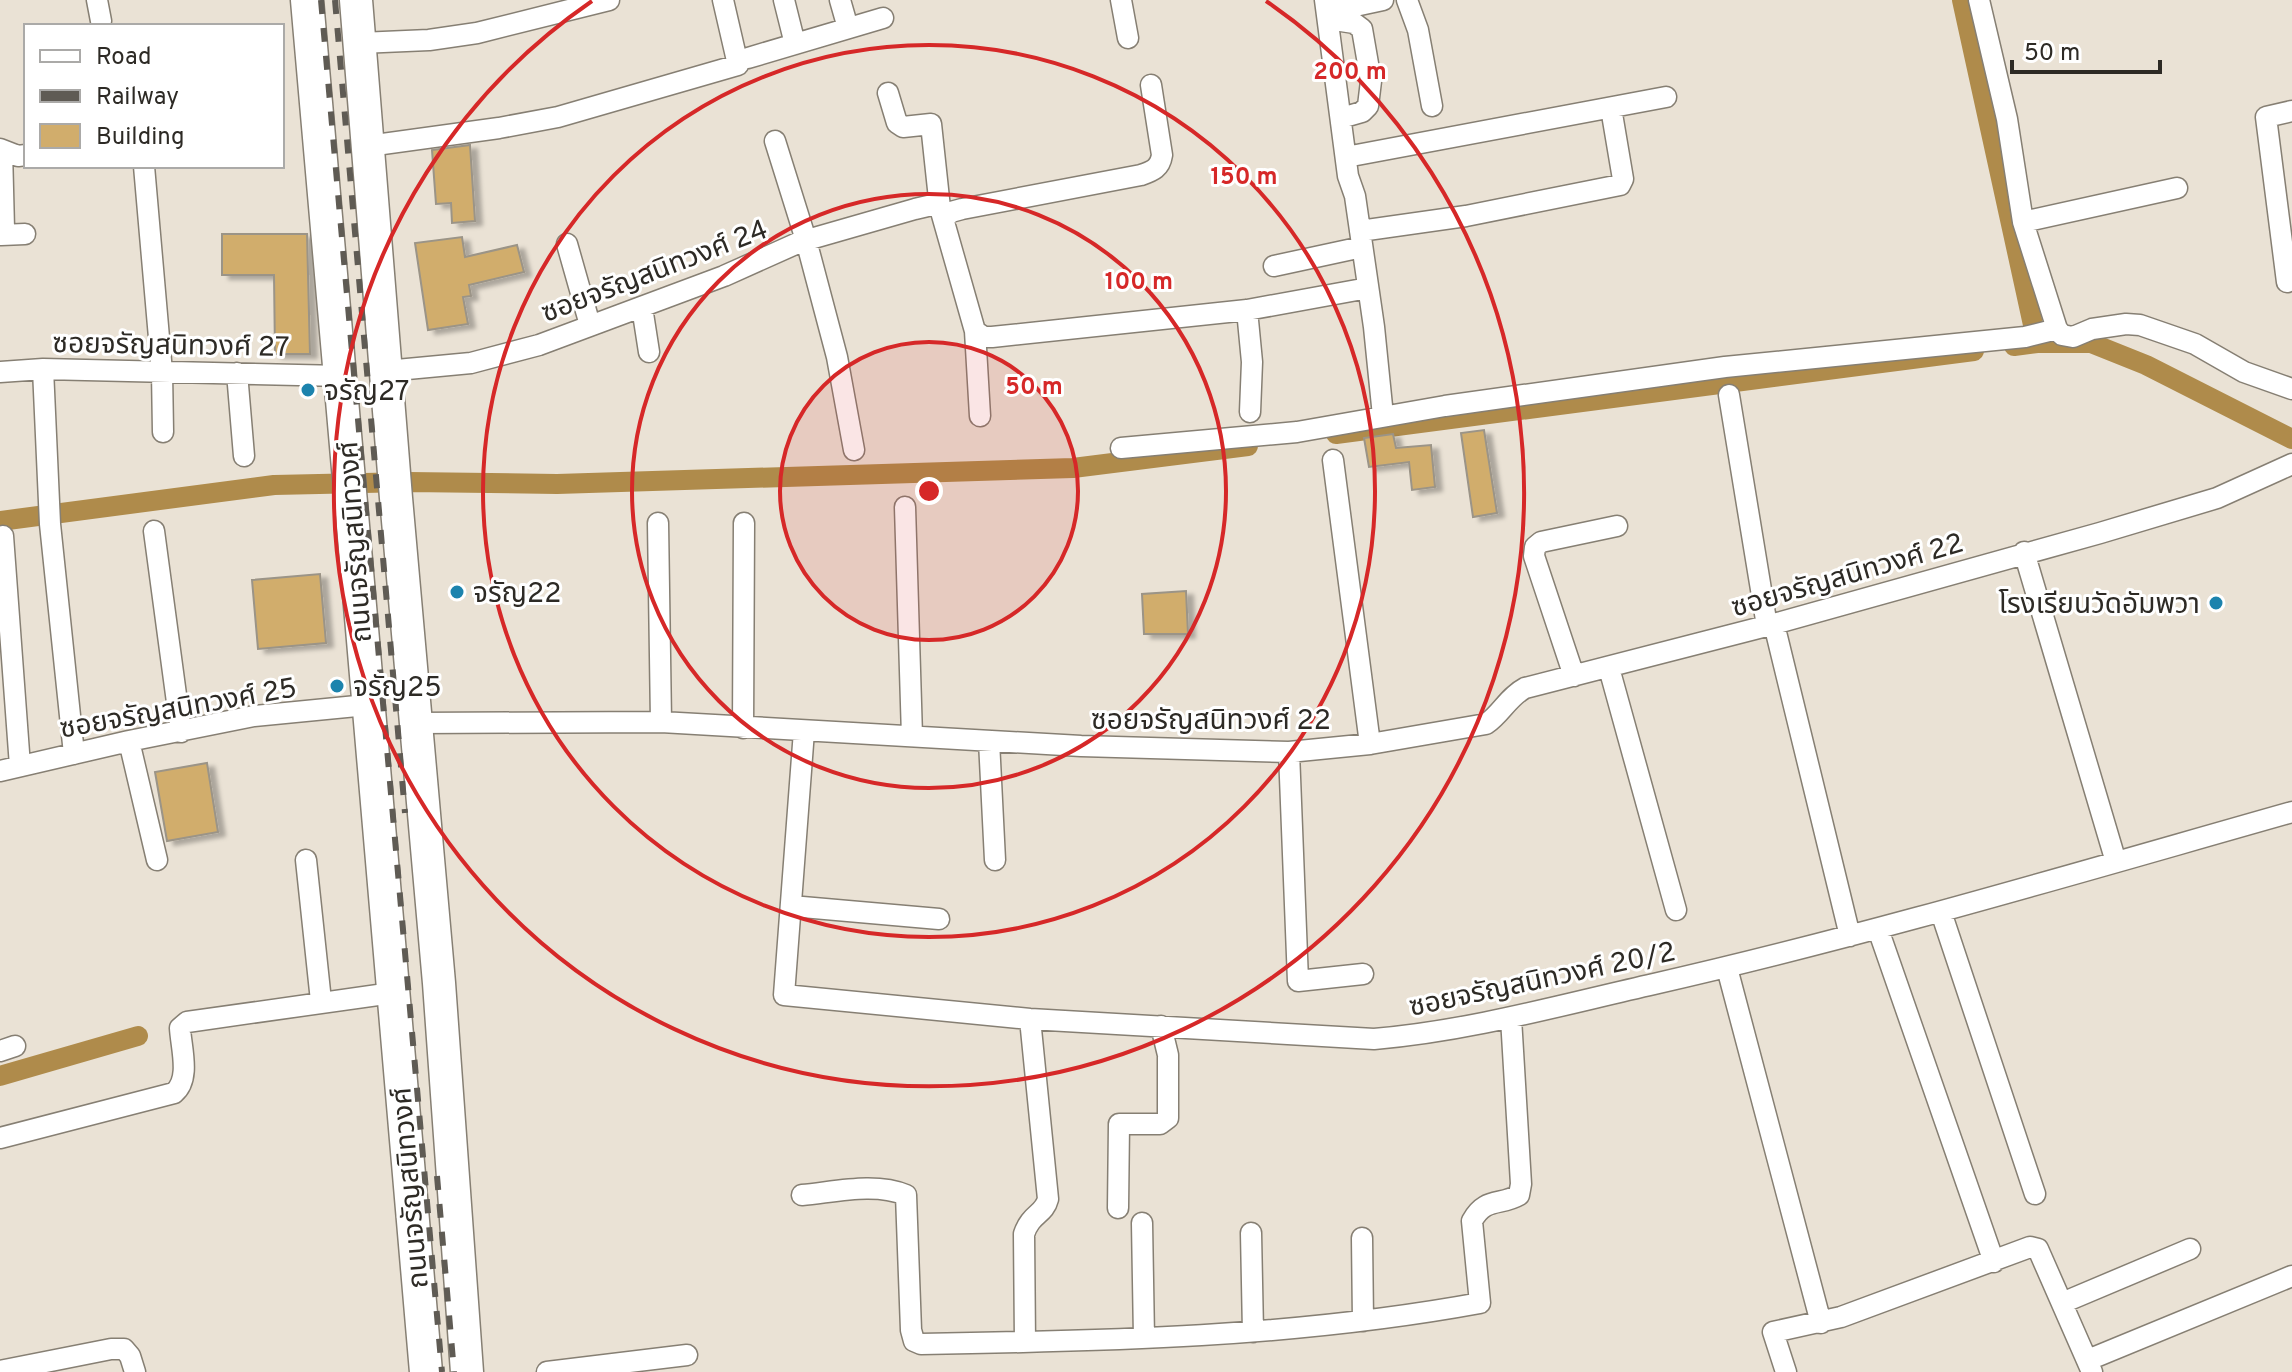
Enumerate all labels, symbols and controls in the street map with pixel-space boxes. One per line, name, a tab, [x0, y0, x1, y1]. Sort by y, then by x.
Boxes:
legend	[24, 24, 284, 168]
scale bar	[2012, 24, 2160, 74]
text: 50 m	[2024, 39, 2080, 69]
text: Road	[96, 43, 152, 73]
text: 200 m	[1313, 58, 1387, 88]
text: Railway	[96, 83, 179, 113]
text: Building	[96, 123, 185, 153]
text: 150 m	[1210, 163, 1278, 193]
street label: ซอยจรัญสนิทวงศ์ 24	[537, 213, 773, 333]
text: 100 m	[1105, 268, 1173, 298]
street label: ซอยจรัญสนิทวงศ์ 27	[52, 327, 290, 367]
text: 50 m	[1005, 373, 1063, 403]
place label: จรัญ27	[324, 375, 409, 411]
marker: จรัญ27	[299, 381, 317, 399]
street label: ถนนจรัญสนิทวงศ์	[332, 440, 382, 644]
centre of rings	[915, 477, 943, 505]
street label: ซอยจรัญสนิทวงศ์ 22	[1728, 527, 1968, 627]
place label: จรัญ22	[473, 577, 561, 613]
marker: จรัญ22	[448, 583, 466, 601]
place label: โรงเรียนวัดอัมพวา	[1999, 588, 2200, 624]
marker: โรงเรียนวัดอัมพวา	[2207, 594, 2225, 612]
street label: ซอยจรัญสนิทวงศ์ 25	[57, 671, 300, 749]
place label: จรัญ25	[353, 671, 442, 707]
marker: จรัญ25	[328, 677, 346, 695]
street label: ซอยจรัญสนิทวงศ์ 22	[1091, 704, 1331, 740]
street label: ซอยจรัญสนิทวงศ์ 20/2	[1406, 935, 1679, 1027]
street label: ถนนจรัญสนิทวงศ์	[385, 1086, 439, 1290]

